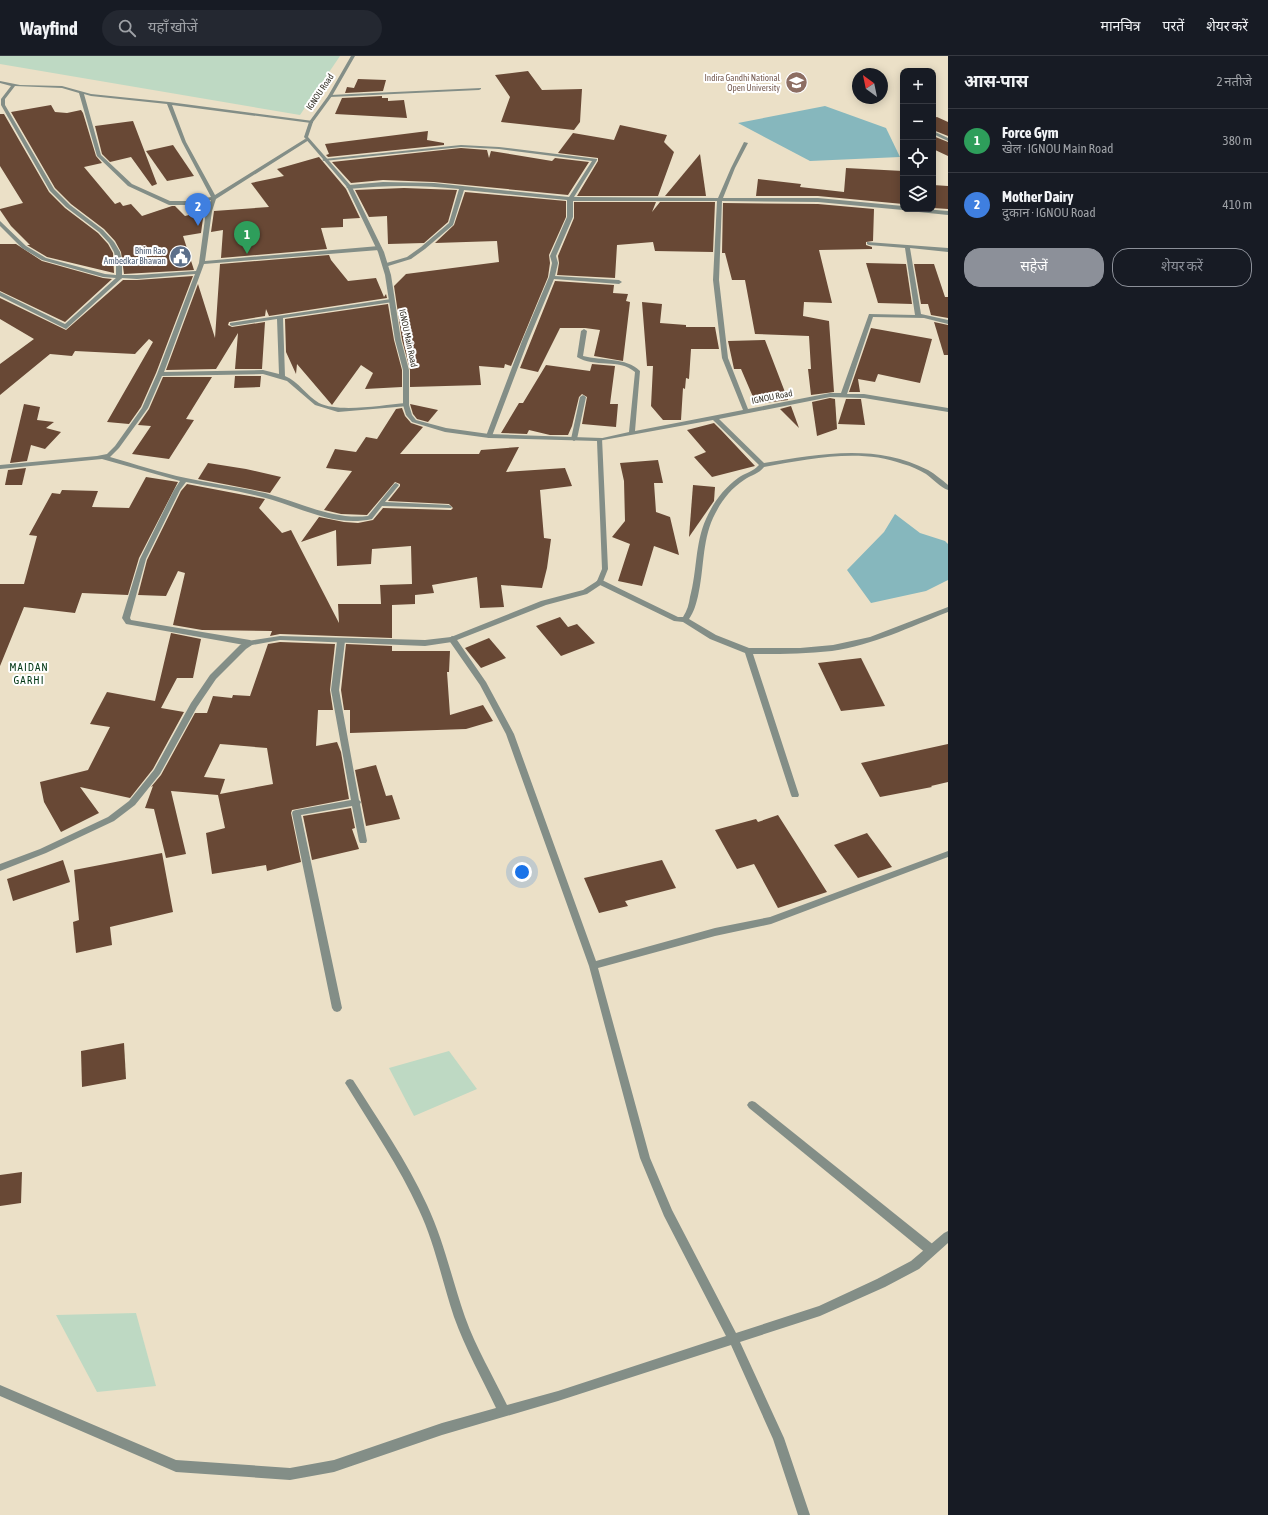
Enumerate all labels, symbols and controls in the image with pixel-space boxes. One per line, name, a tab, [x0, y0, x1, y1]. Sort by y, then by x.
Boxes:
search box	[102, 10, 382, 46]
text: Wayfind	[20, 17, 78, 39]
icon: search	[116, 17, 138, 39]
text: यहाँ खोजें	[148, 18, 198, 35]
text: मानचित्र	[1101, 18, 1141, 34]
text: परतें	[1163, 18, 1184, 34]
text: शेयर करें	[1206, 18, 1248, 34]
north arrow	[852, 68, 888, 104]
map controls	[900, 68, 936, 212]
button: +	[900, 68, 936, 104]
school or university icon: Indira Gandhi National Open University	[783, 70, 809, 96]
text: आस-पास	[964, 71, 1028, 91]
street label: IGNOU Road	[304, 72, 336, 112]
place label: Indira Gandhi National Open University	[705, 73, 781, 93]
text: 2 नतीजे	[1216, 74, 1252, 89]
button: −	[900, 104, 936, 140]
text: Force Gym	[1002, 124, 1059, 141]
text: 1	[974, 133, 980, 148]
text: 380 m	[1223, 133, 1252, 148]
button: locate	[900, 140, 936, 176]
text: खेल · IGNOU Main Road	[1002, 141, 1113, 156]
button: layers	[900, 176, 936, 212]
text: Mother Dairy	[1002, 188, 1073, 205]
pin: 2	[185, 193, 211, 226]
text: 2	[974, 197, 980, 212]
text: 410 m	[1223, 197, 1252, 212]
text: दुकान · IGNOU Road	[1002, 205, 1096, 220]
pin: 1	[234, 221, 260, 254]
public building icon: Bhim Rao Ambedkar Bhawan	[168, 243, 194, 269]
place label: Bhim Rao Ambedkar Bhawan	[104, 246, 166, 266]
button: सहेजें	[964, 248, 1104, 287]
button: शेयर करें	[1112, 248, 1252, 287]
street label: IGNOU Main Road	[397, 308, 419, 368]
street label: IGNOU Road	[751, 388, 793, 406]
district label: MAIDAN GARHI	[9, 661, 49, 686]
your location	[512, 862, 532, 882]

